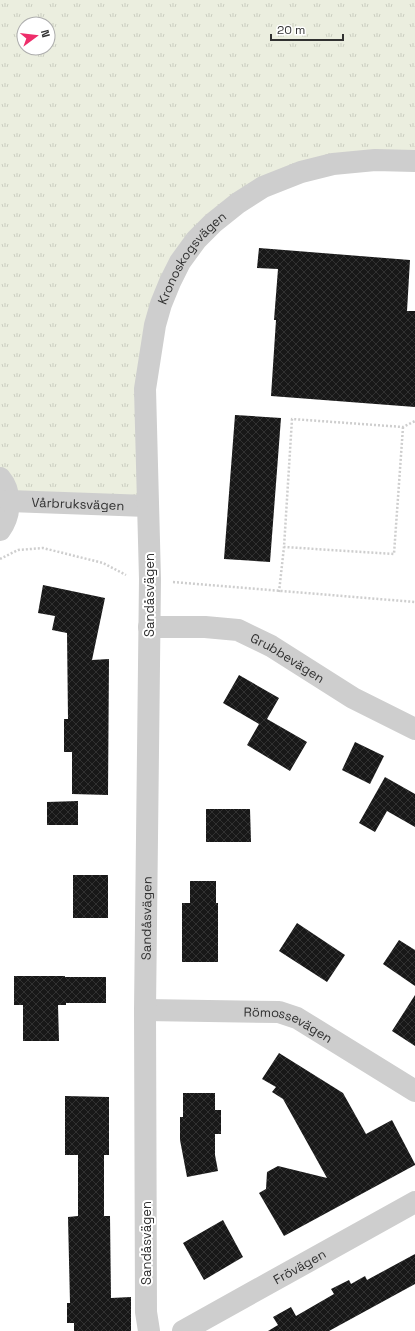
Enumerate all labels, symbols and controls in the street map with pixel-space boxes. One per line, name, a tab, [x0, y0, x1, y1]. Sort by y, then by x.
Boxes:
north arrow	[16, 16, 56, 56]
scale bar	[271, 16, 343, 42]
text: 20 m	[277, 22, 305, 38]
text: N	[38, 28, 53, 39]
street label: Kronoskogsvägen	[154, 208, 230, 307]
street label: Vårbruksvägen	[31, 494, 125, 514]
street label: Sandåsvägen	[141, 553, 158, 637]
street label: Grubbevägen	[248, 629, 328, 687]
street label: Sandåsvägen	[138, 876, 156, 960]
street label: Römossevägen	[243, 1003, 336, 1047]
street label: Sandåsvägen	[138, 1201, 155, 1285]
street label: Frövägen	[270, 1245, 329, 1288]

